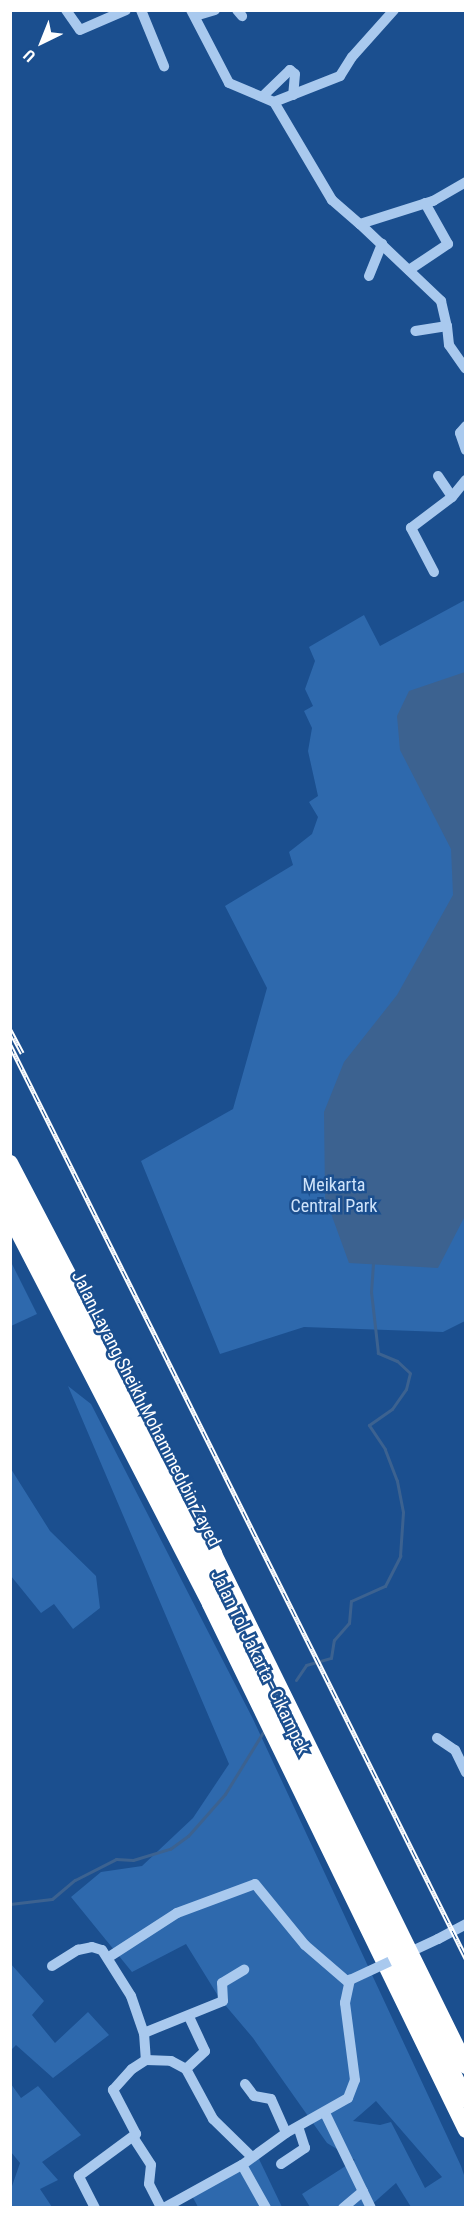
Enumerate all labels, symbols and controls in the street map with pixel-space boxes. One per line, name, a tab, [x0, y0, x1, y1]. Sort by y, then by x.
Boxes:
north arrow	[12, 12, 72, 72]
text: U	[20, 45, 39, 66]
park label: Meikarta Central Park	[291, 1175, 377, 1218]
street label: Jalan Layang Sheikh Mohammed bin Zayed	[67, 1268, 225, 1550]
street label: Jalan Tol Jakarta–Cikampek	[206, 1566, 314, 1758]

